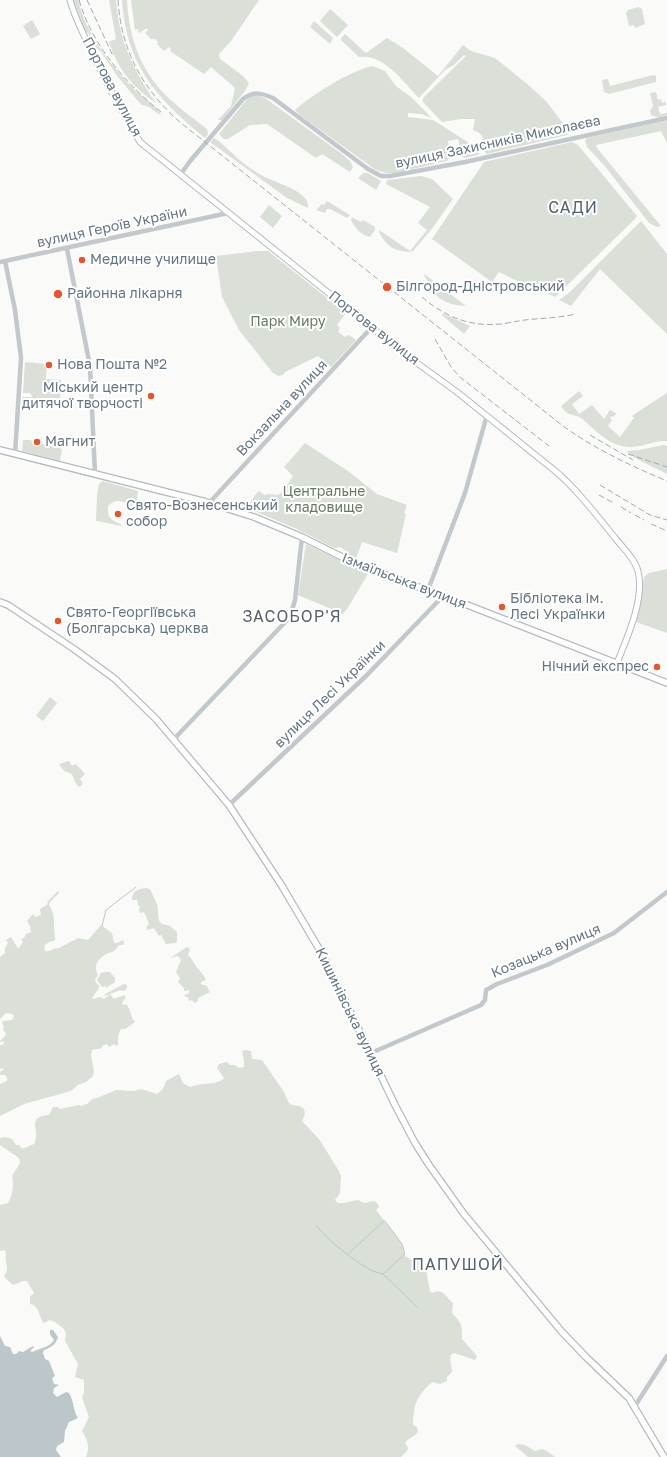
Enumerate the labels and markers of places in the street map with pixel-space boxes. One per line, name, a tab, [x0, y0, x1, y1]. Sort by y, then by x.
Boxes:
place label: Медичне училище	[90, 252, 216, 268]
marker: Медичне училище	[77, 255, 87, 265]
place label: Білгород-Дністровський	[396, 279, 565, 295]
marker: Білгород-Дністровський	[381, 281, 393, 293]
place label: Районна лікарня	[67, 286, 182, 302]
marker: Районна лікарня	[52, 288, 64, 300]
place label: Нова Пошта №2	[57, 357, 167, 373]
marker: Нова Пошта №2	[44, 360, 54, 370]
place label: Міський центр дитячої творчості	[22, 380, 143, 412]
marker: Міський центр дитячої творчості	[146, 391, 156, 401]
place label: Магнит	[45, 434, 95, 450]
marker: Магнит	[32, 437, 42, 447]
place label: Свято-Вознесенський собор	[126, 498, 278, 530]
marker: Свято-Вознесенський собор	[113, 509, 123, 519]
place label: Бібліотека ім. Лесі Українки	[510, 591, 605, 624]
marker: Бібліотека ім. Лесі Українки	[497, 602, 507, 612]
place label: Свято-Георгіївська (Болгарська) церква	[66, 605, 209, 638]
marker: Свято-Георгіївська (Болгарська) церква	[53, 616, 63, 626]
place label: Нічний експрес	[541, 659, 649, 675]
marker: Нічний експрес	[652, 662, 662, 672]

